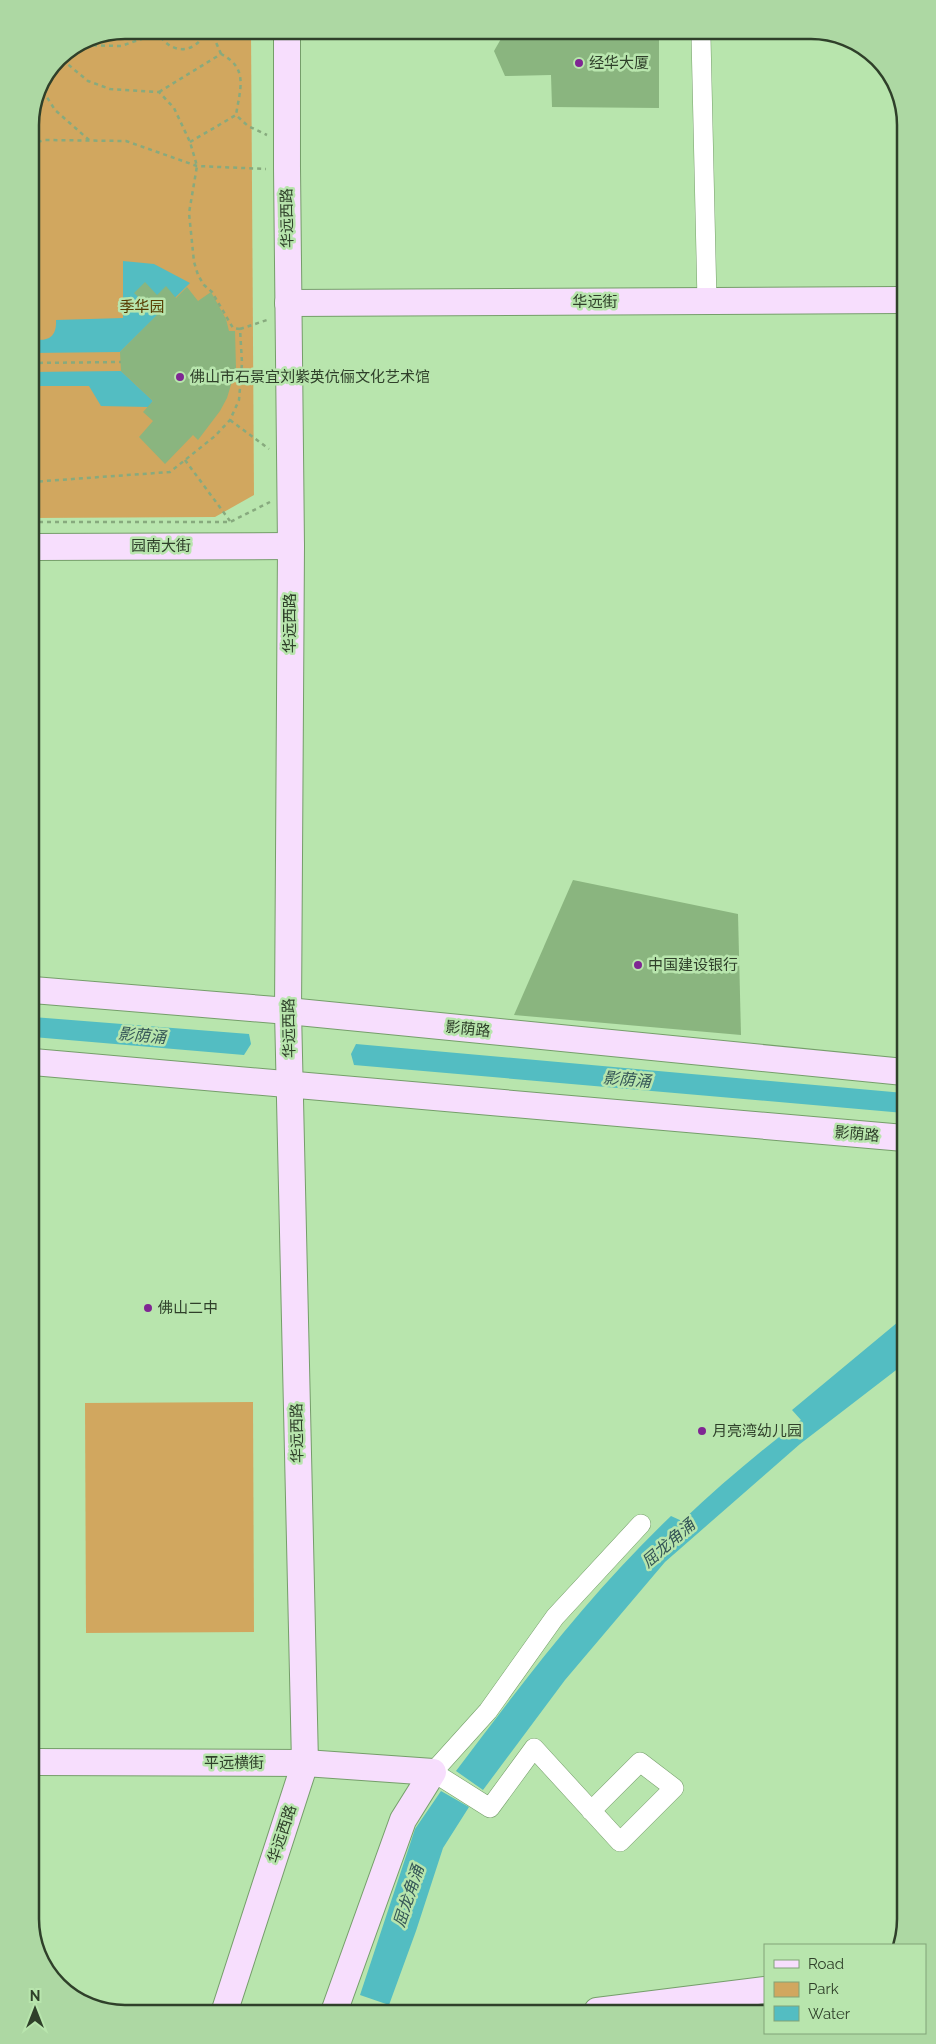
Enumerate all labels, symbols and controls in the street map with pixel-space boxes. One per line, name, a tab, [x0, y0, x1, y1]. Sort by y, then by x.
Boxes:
place label: 经华大厦	[589, 54, 649, 72]
marker: 经华大厦	[573, 57, 585, 69]
street label: 华远西路	[277, 188, 297, 248]
street label: 华远街	[572, 293, 618, 311]
park label: 季华园	[119, 298, 165, 316]
place label: 佛山市石景宜刘紫英伉俪文化艺术馆	[190, 368, 430, 386]
marker: 佛山市石景宜刘紫英伉俪文化艺术馆	[174, 371, 186, 383]
street label: 园南大街	[131, 537, 191, 555]
street label: 华远西路	[281, 593, 299, 653]
place label: 中国建设银行	[648, 956, 738, 974]
marker: 中国建设银行	[632, 959, 644, 971]
street label: 华远西路	[279, 998, 299, 1058]
street label: 影荫路	[445, 1018, 491, 1040]
water label: 影荫涌	[117, 1024, 169, 1047]
water label: 影荫涌	[602, 1068, 654, 1091]
street label: 影荫路	[834, 1123, 880, 1145]
place label: 佛山二中	[158, 1299, 218, 1317]
marker: 佛山二中	[142, 1302, 154, 1314]
street label: 华远西路	[287, 1403, 307, 1463]
place label: 月亮湾幼儿园	[712, 1422, 802, 1440]
marker: 月亮湾幼儿园	[696, 1425, 708, 1437]
water label: 屈龙角涌	[638, 1514, 700, 1572]
street label: 平远横街	[204, 1754, 264, 1772]
street label: 华远西路	[264, 1803, 300, 1865]
water label: 屈龙角涌	[390, 1861, 428, 1930]
legend	[764, 1944, 926, 2034]
text: Road	[808, 1955, 844, 1973]
text: Park	[808, 1980, 839, 1998]
north arrow	[10, 1984, 60, 2034]
text: N	[30, 1988, 40, 2004]
text: Water	[808, 2005, 851, 2023]

